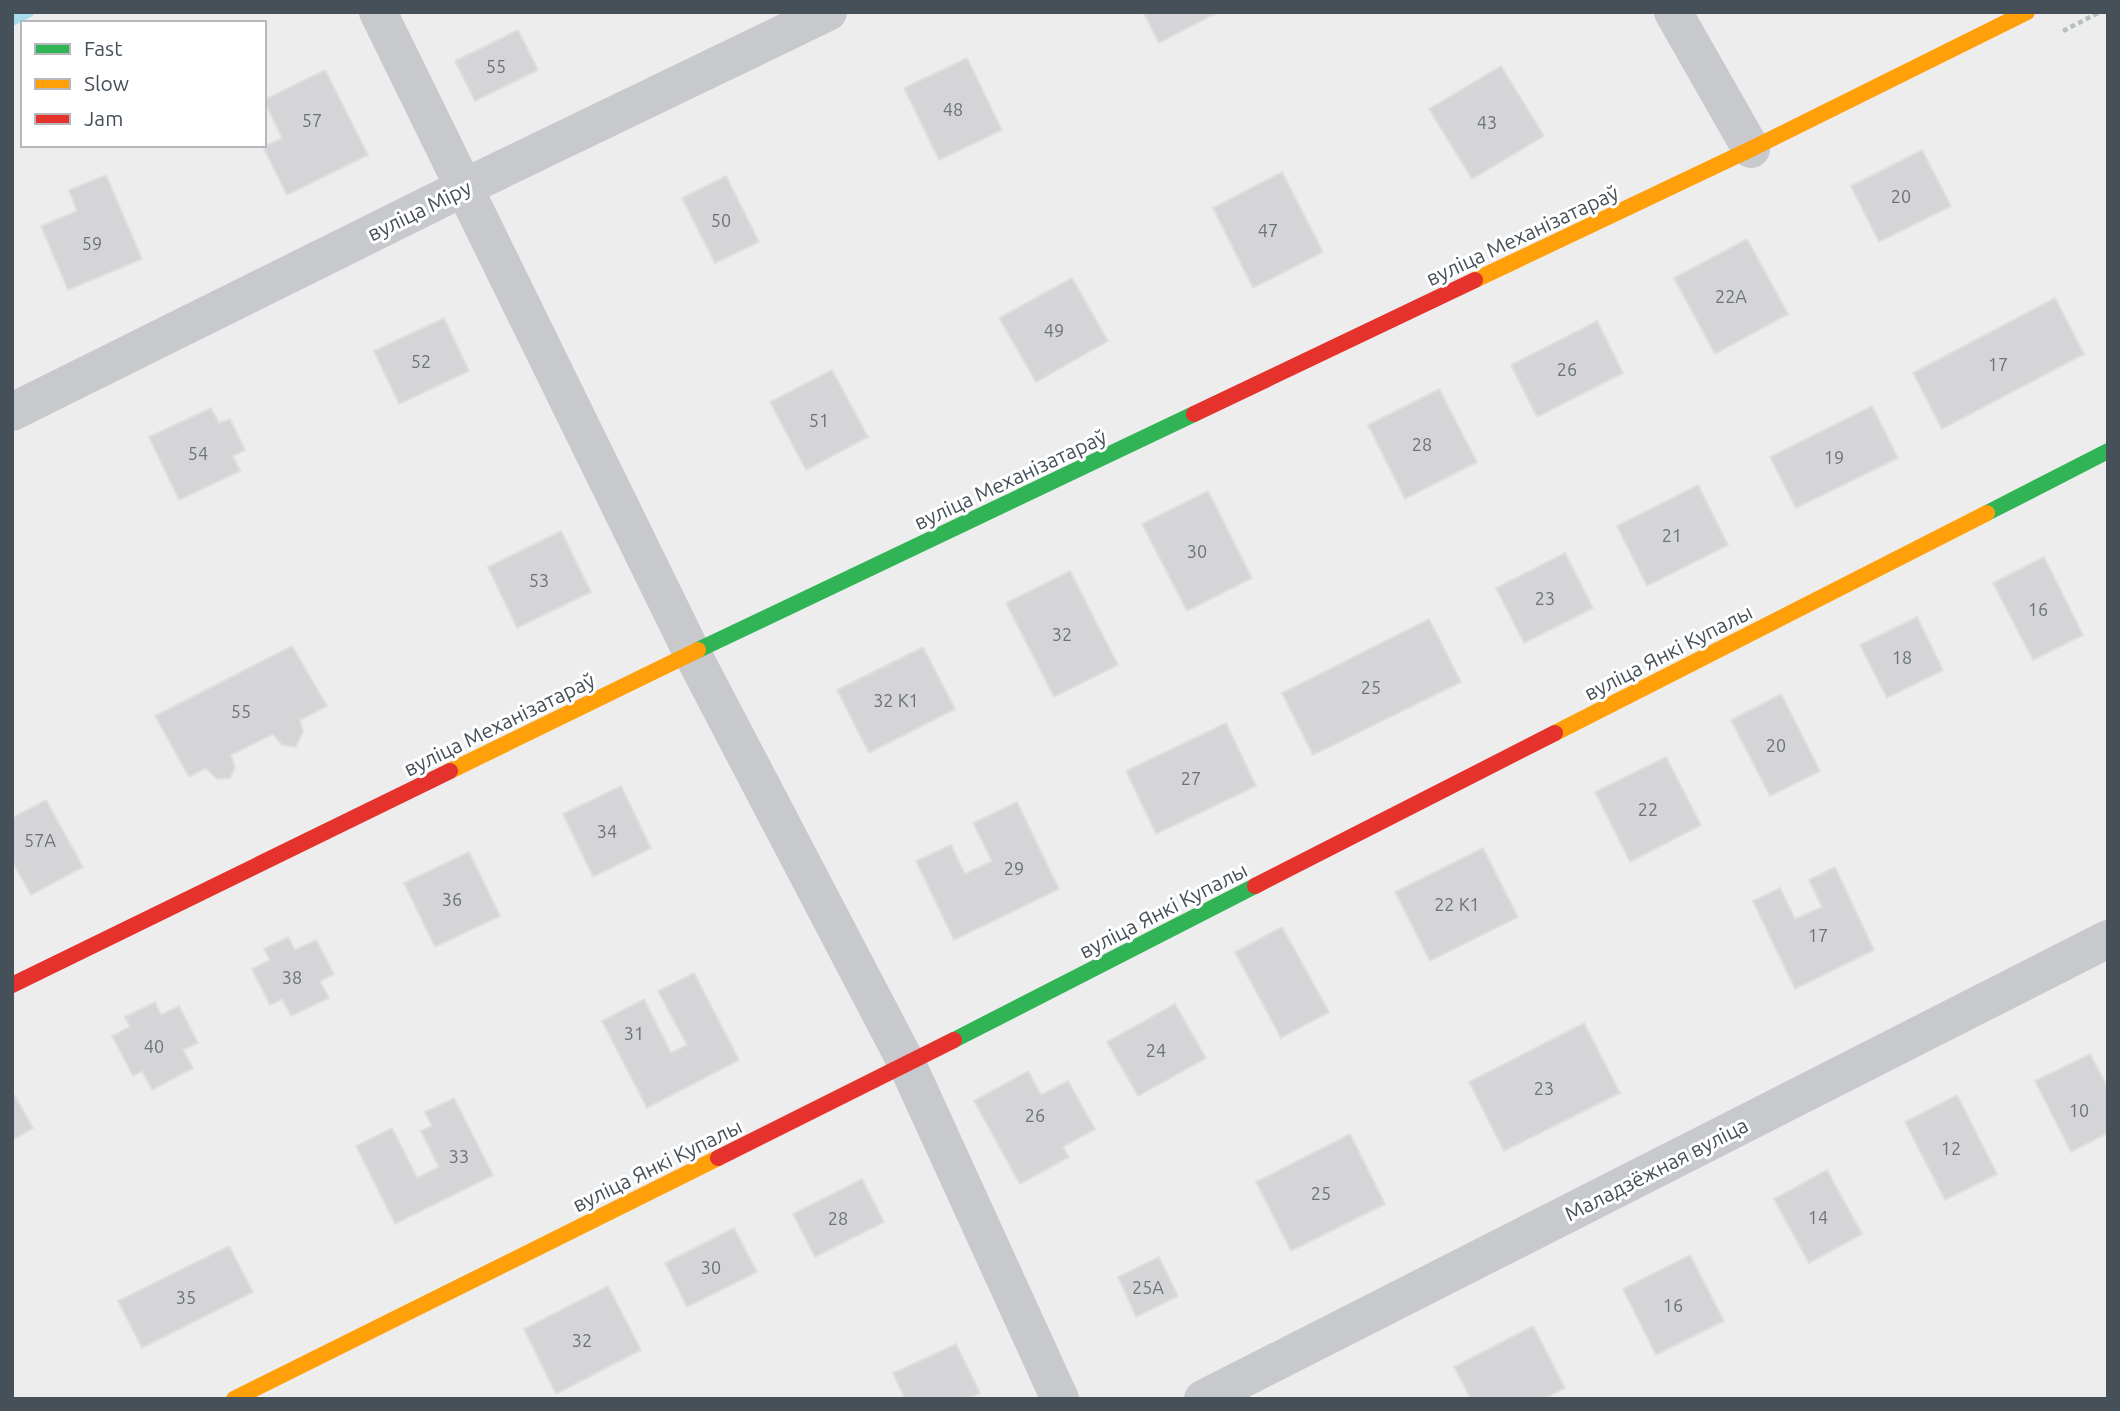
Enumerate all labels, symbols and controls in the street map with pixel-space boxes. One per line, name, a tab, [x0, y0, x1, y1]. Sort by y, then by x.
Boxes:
legend	[21, 21, 266, 147]
text: Fast	[84, 36, 122, 60]
house number: 55	[486, 56, 506, 76]
text: Slow	[84, 71, 129, 95]
house number: 48	[943, 99, 963, 119]
text: Jam	[84, 106, 123, 130]
house number: 57	[302, 110, 322, 130]
house number: 43	[1477, 112, 1497, 132]
street label: вуліца Міру	[363, 175, 475, 245]
street label: вуліца Механізатараў	[1422, 180, 1622, 290]
house number: 20	[1891, 186, 1911, 206]
house number: 50	[711, 210, 731, 230]
house number: 47	[1258, 220, 1278, 240]
house number: 59	[82, 233, 102, 253]
house number: 22А	[1715, 286, 1747, 306]
house number: 49	[1044, 320, 1064, 340]
house number: 52	[411, 351, 431, 371]
house number: 17	[1988, 354, 2008, 374]
house number: 26	[1557, 359, 1577, 379]
house number: 51	[809, 410, 829, 430]
street label: вуліца Механізатараў	[910, 424, 1110, 534]
house number: 28	[1412, 434, 1432, 454]
house number: 54	[188, 443, 208, 463]
house number: 19	[1824, 447, 1844, 467]
house number: 21	[1662, 525, 1682, 545]
house number: 30	[1187, 541, 1207, 561]
house number: 53	[529, 570, 549, 590]
house number: 23	[1535, 588, 1555, 608]
street label: вуліца Янкі Купалы	[1580, 599, 1756, 705]
house number: 16	[2028, 599, 2048, 619]
house number: 32	[1052, 624, 1072, 644]
house number: 18	[1892, 647, 1912, 667]
street label: вуліца Механізатараў	[400, 667, 598, 781]
house number: 25	[1361, 677, 1381, 697]
house number: 32 К1	[873, 690, 919, 710]
house number: 55	[231, 701, 251, 721]
house number: 20	[1766, 735, 1786, 755]
house number: 27	[1181, 768, 1201, 788]
house number: 22	[1638, 799, 1658, 819]
house number: 34	[597, 821, 617, 841]
house number: 57А	[24, 830, 56, 850]
street label: вуліца Янкі Купалы	[1075, 857, 1251, 963]
house number: 29	[1004, 858, 1024, 878]
house number: 36	[442, 889, 462, 909]
house number: 22 К1	[1434, 894, 1480, 914]
house number: 17	[1808, 925, 1828, 945]
house number: 38	[282, 967, 302, 987]
house number: 31	[624, 1023, 644, 1043]
house number: 40	[144, 1036, 164, 1056]
house number: 24	[1146, 1040, 1166, 1060]
house number: 23	[1534, 1078, 1554, 1098]
house number: 10	[2069, 1100, 2089, 1120]
house number: 26	[1025, 1105, 1045, 1125]
street label: Маладзёжная вуліца	[1560, 1112, 1752, 1226]
street label: вуліца Янкі Купалы	[568, 1114, 746, 1216]
house number: 12	[1941, 1138, 1961, 1158]
house number: 33	[449, 1146, 469, 1166]
house number: 25	[1311, 1183, 1331, 1203]
house number: 14	[1808, 1207, 1828, 1227]
house number: 28	[828, 1208, 848, 1228]
house number: 30	[701, 1257, 721, 1277]
house number: 25А	[1132, 1277, 1164, 1297]
house number: 35	[176, 1287, 196, 1307]
house number: 16	[1663, 1295, 1683, 1315]
house number: 32	[572, 1330, 592, 1350]

